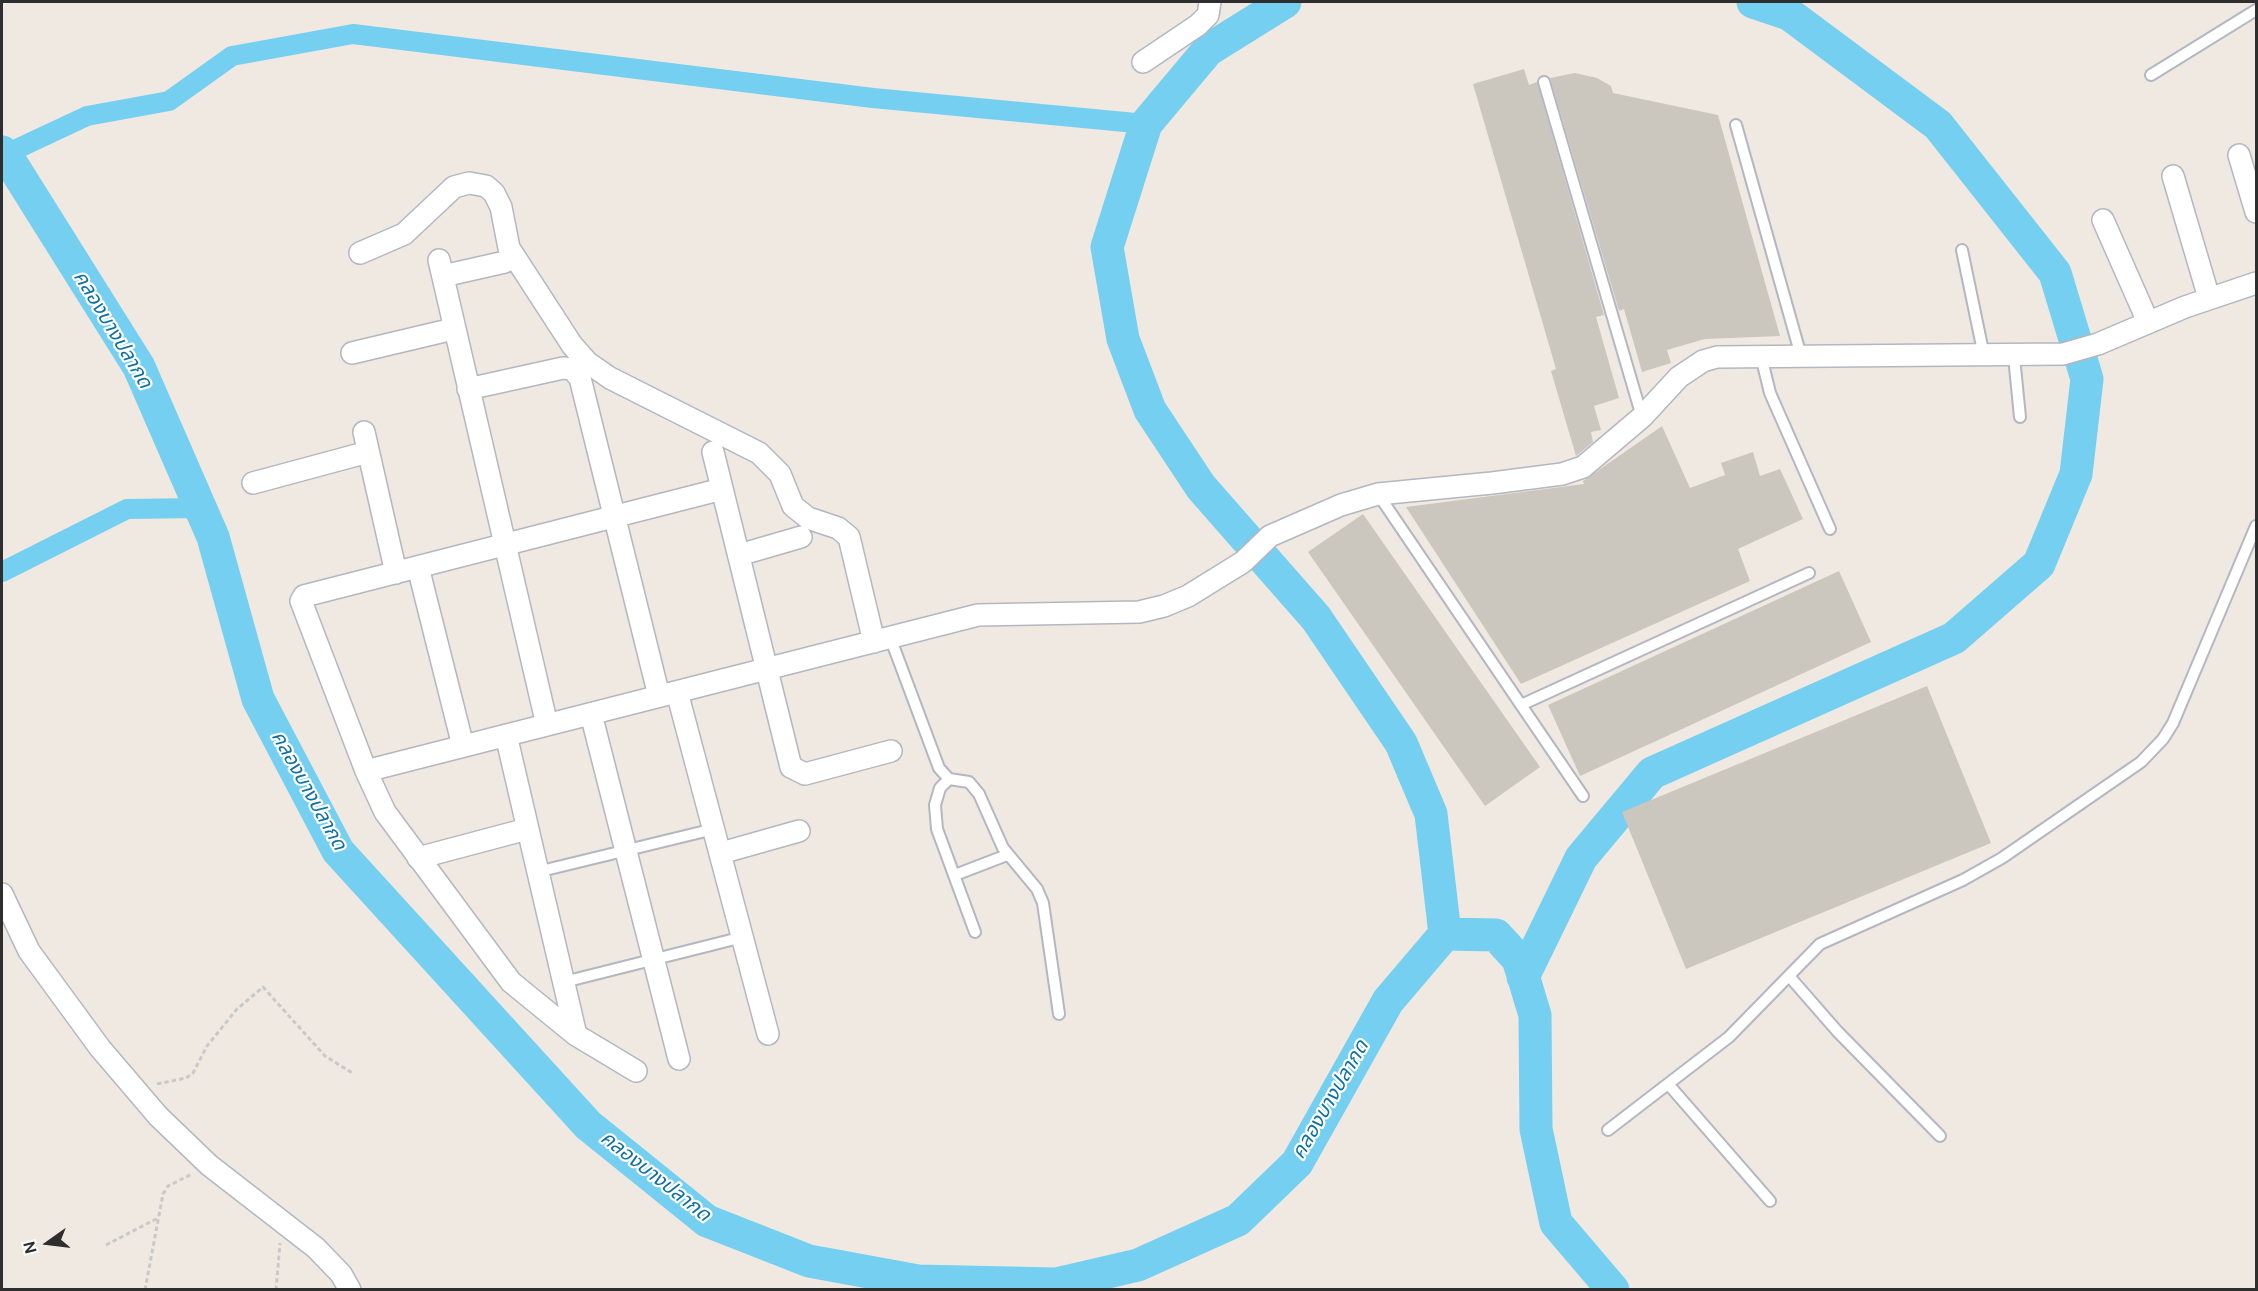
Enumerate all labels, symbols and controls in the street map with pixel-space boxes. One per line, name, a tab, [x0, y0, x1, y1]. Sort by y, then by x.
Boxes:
water label: คลองบางปลากด	[68, 267, 156, 393]
water label: คลองบางปลากด	[265, 727, 351, 855]
water label: คลองบางปลากด	[1287, 1036, 1375, 1164]
water label: คลองบางปลากด	[595, 1127, 715, 1227]
north arrow	[18, 1213, 78, 1273]
text: N	[18, 1239, 42, 1256]

